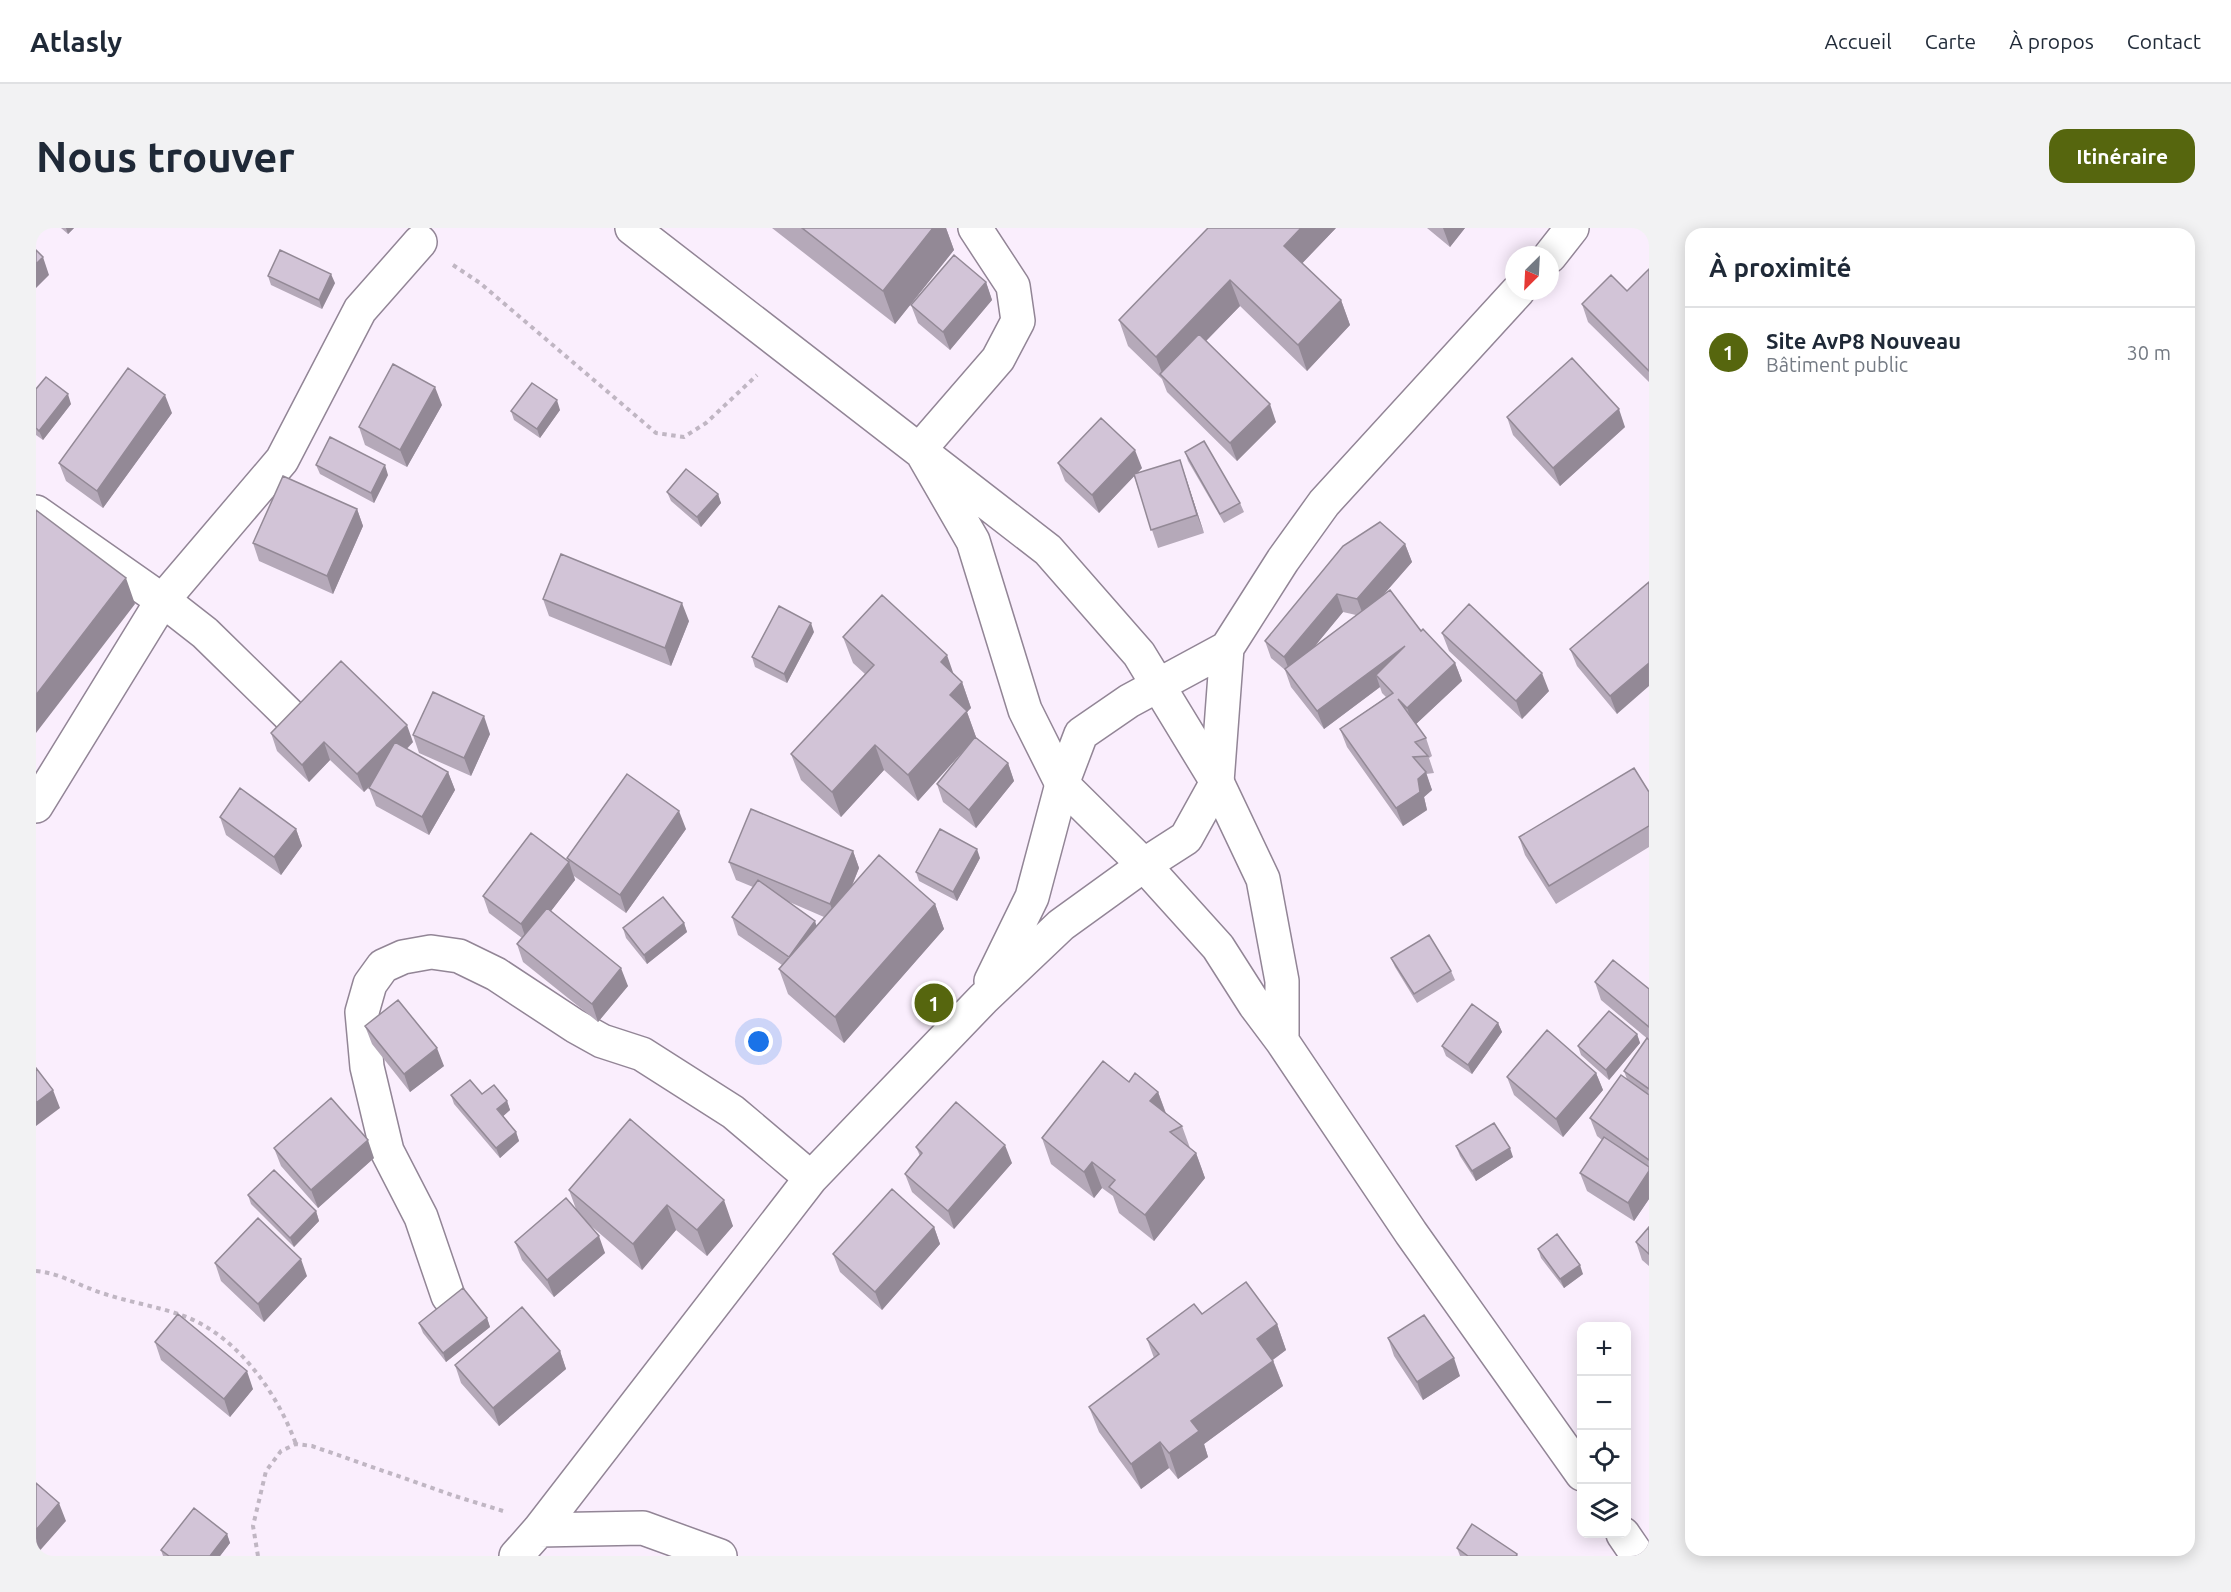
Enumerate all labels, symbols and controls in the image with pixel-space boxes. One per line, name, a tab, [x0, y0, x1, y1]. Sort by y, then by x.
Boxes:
text: Atlasly	[30, 26, 122, 57]
text: Accueil	[1824, 29, 1892, 53]
text: Carte	[1925, 29, 1976, 53]
text: À propos	[2009, 29, 2094, 53]
text: Contact	[2127, 29, 2201, 53]
button: Itinéraire	[2049, 129, 2195, 183]
text: Nous trouver	[36, 133, 295, 180]
north arrow	[1505, 246, 1559, 300]
text: À proximité	[1709, 253, 1851, 282]
text: Site AvP8 Nouveau	[1766, 328, 1961, 353]
text: 1	[1723, 341, 1734, 364]
text: 30 m	[2127, 341, 2171, 364]
text: Bâtiment public	[1766, 353, 1908, 376]
pin: 1	[914, 980, 954, 1026]
your location	[744, 1027, 773, 1056]
map controls	[1577, 1322, 1631, 1538]
button: +	[1577, 1322, 1631, 1376]
button: −	[1577, 1376, 1631, 1430]
button: locate	[1577, 1430, 1631, 1484]
button: layers	[1577, 1484, 1631, 1538]

